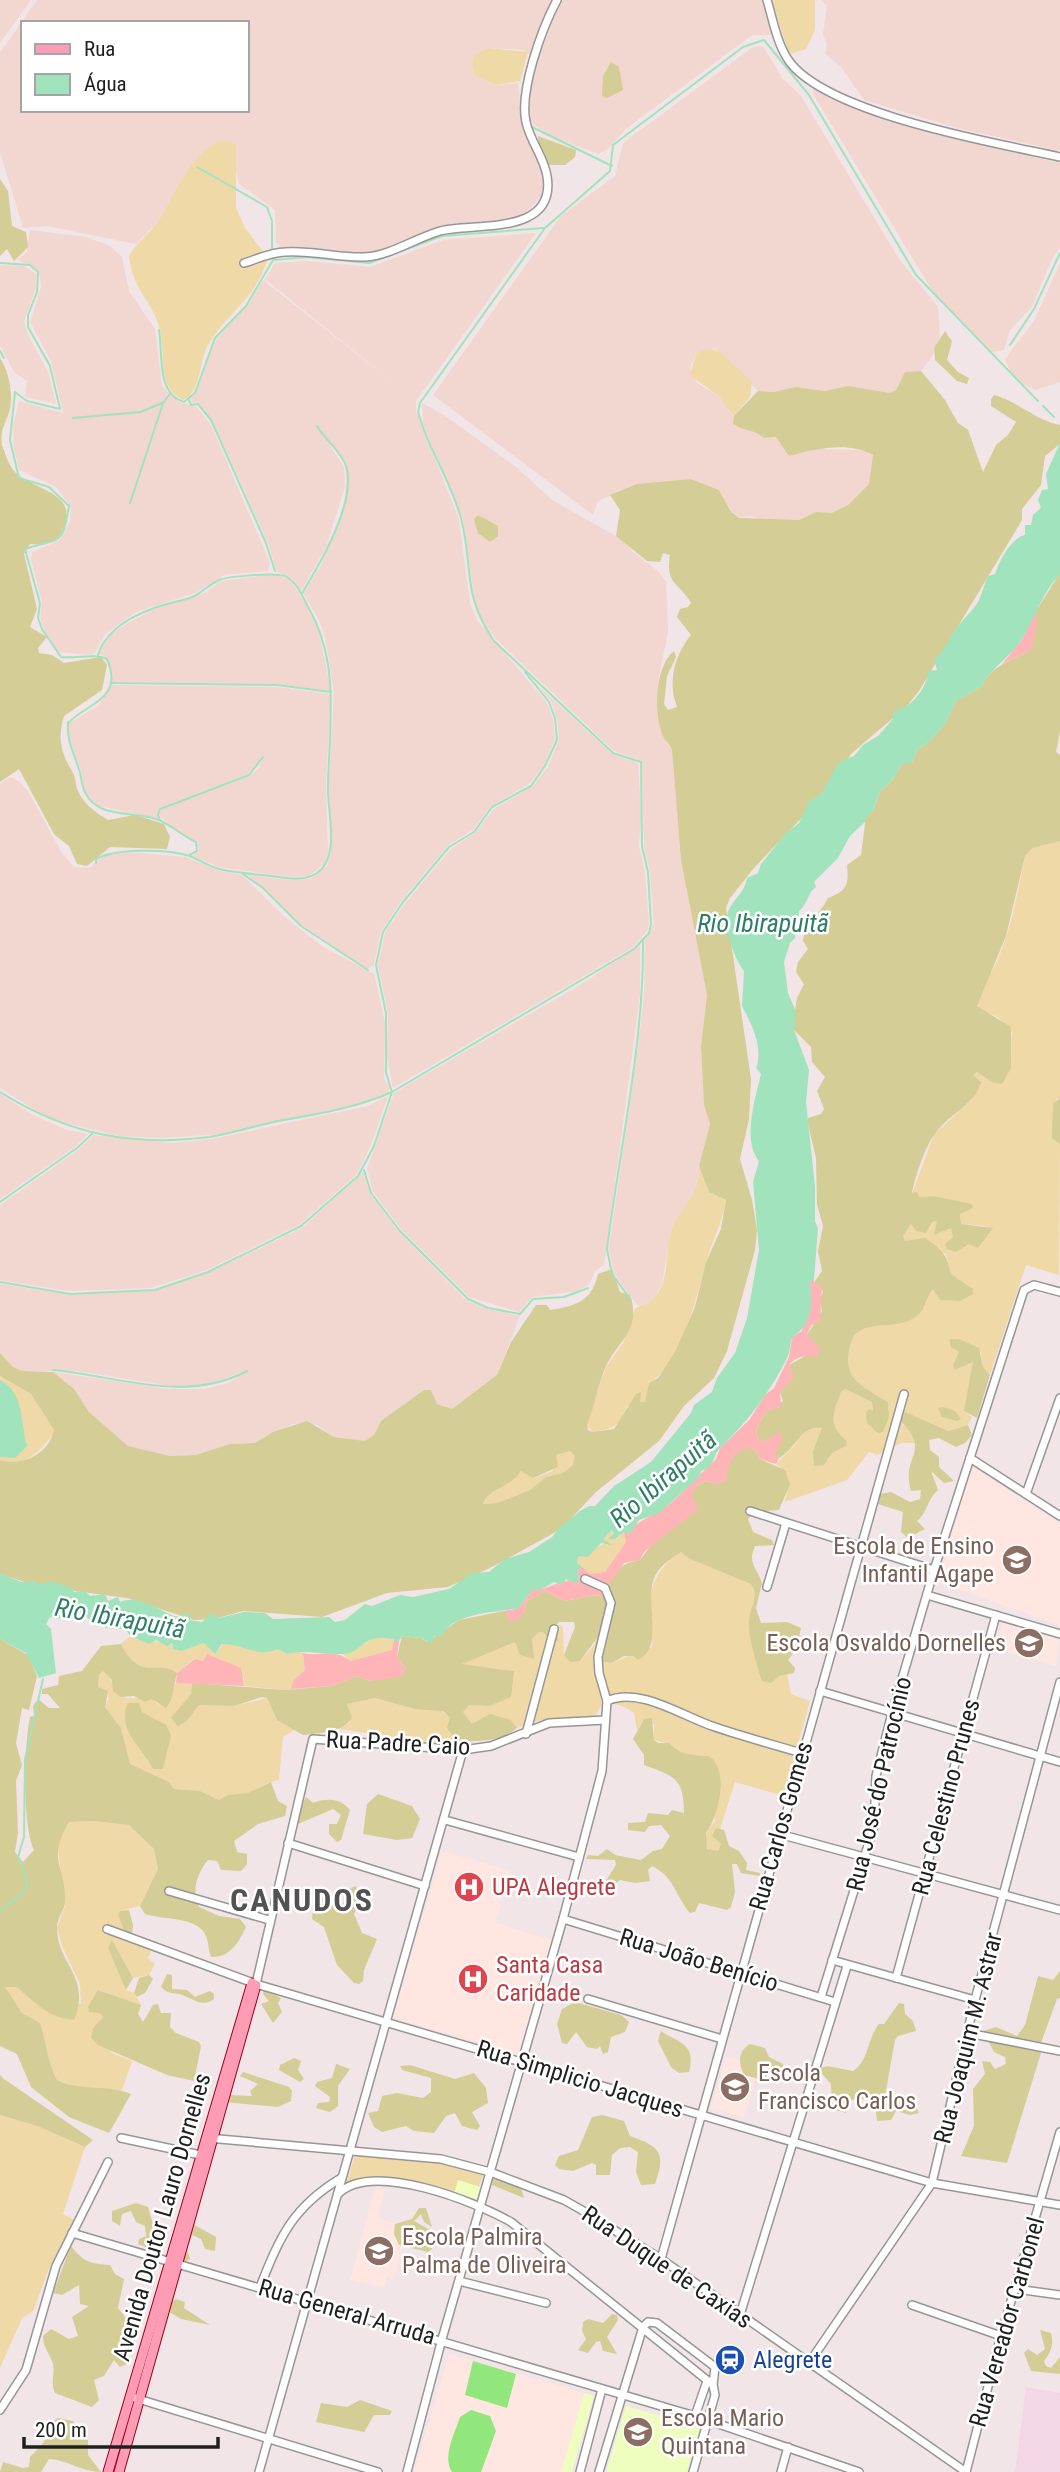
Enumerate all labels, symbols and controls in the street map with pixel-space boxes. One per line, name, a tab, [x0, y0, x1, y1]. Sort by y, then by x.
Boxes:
legend	[21, 21, 248, 112]
text: Rua	[84, 37, 115, 61]
text: Água	[84, 72, 127, 96]
water label: Rio Ibirapuitã	[697, 908, 829, 938]
water label: Rio Ibirapuitã	[604, 1425, 722, 1533]
place label: Escola de Ensino Infantil Agape	[833, 1532, 994, 1588]
school or university icon: Escola de Ensino Infantil Agape	[1000, 1543, 1034, 1577]
water label: Rio Ibirapuitã	[53, 1592, 187, 1644]
school or university icon: Escola Osvaldo Dornelles	[1012, 1626, 1046, 1660]
place label: Escola Osvaldo Dornelles	[766, 1629, 1006, 1657]
street label: Rua José do Patrocínio	[841, 1674, 917, 1894]
street label: Rua Celestino Prunes	[906, 1696, 986, 1898]
street label: Rua Padre Caio	[325, 1725, 471, 1761]
street label: Rua Carlos Gomes	[744, 1738, 818, 1914]
hospital icon: UPA Alegrete	[452, 1870, 486, 1904]
place label: UPA Alegrete	[492, 1873, 616, 1901]
district label: CANUDOS	[230, 1881, 374, 1919]
street label: Rua João Benício	[616, 1923, 782, 1997]
street label: Rua Joaquim M. Astrar	[928, 1929, 1008, 2147]
place label: Santa Casa Caridade	[496, 1951, 603, 2007]
hospital icon: Santa Casa Caridade	[456, 1962, 490, 1996]
street label: Rua Simplicio Jacques	[473, 2034, 687, 2124]
place label: Escola Francisco Carlos	[758, 2059, 916, 2115]
street label: Avenida Doutor Lauro Dornelles	[107, 2070, 217, 2364]
school or university icon: Escola Francisco Carlos	[718, 2070, 752, 2104]
street label: Rua Duque de Caxias	[577, 2200, 757, 2334]
street label: Rua Vereador Carbonel	[964, 2214, 1050, 2430]
place label: Escola Palmira Palma de Oliveira	[402, 2223, 567, 2279]
school or university icon: Escola Palmira Palma de Oliveira	[362, 2234, 396, 2268]
street label: Rua General Arruda	[255, 2273, 439, 2351]
station icon: Alegrete	[713, 2343, 747, 2377]
place label: Alegrete	[753, 2346, 832, 2374]
place label: Escola Mario Quintana	[661, 2404, 784, 2460]
scale bar	[24, 2406, 219, 2450]
school or university icon: Escola Mario Quintana	[621, 2415, 655, 2449]
text: 200 m	[35, 2418, 87, 2442]

